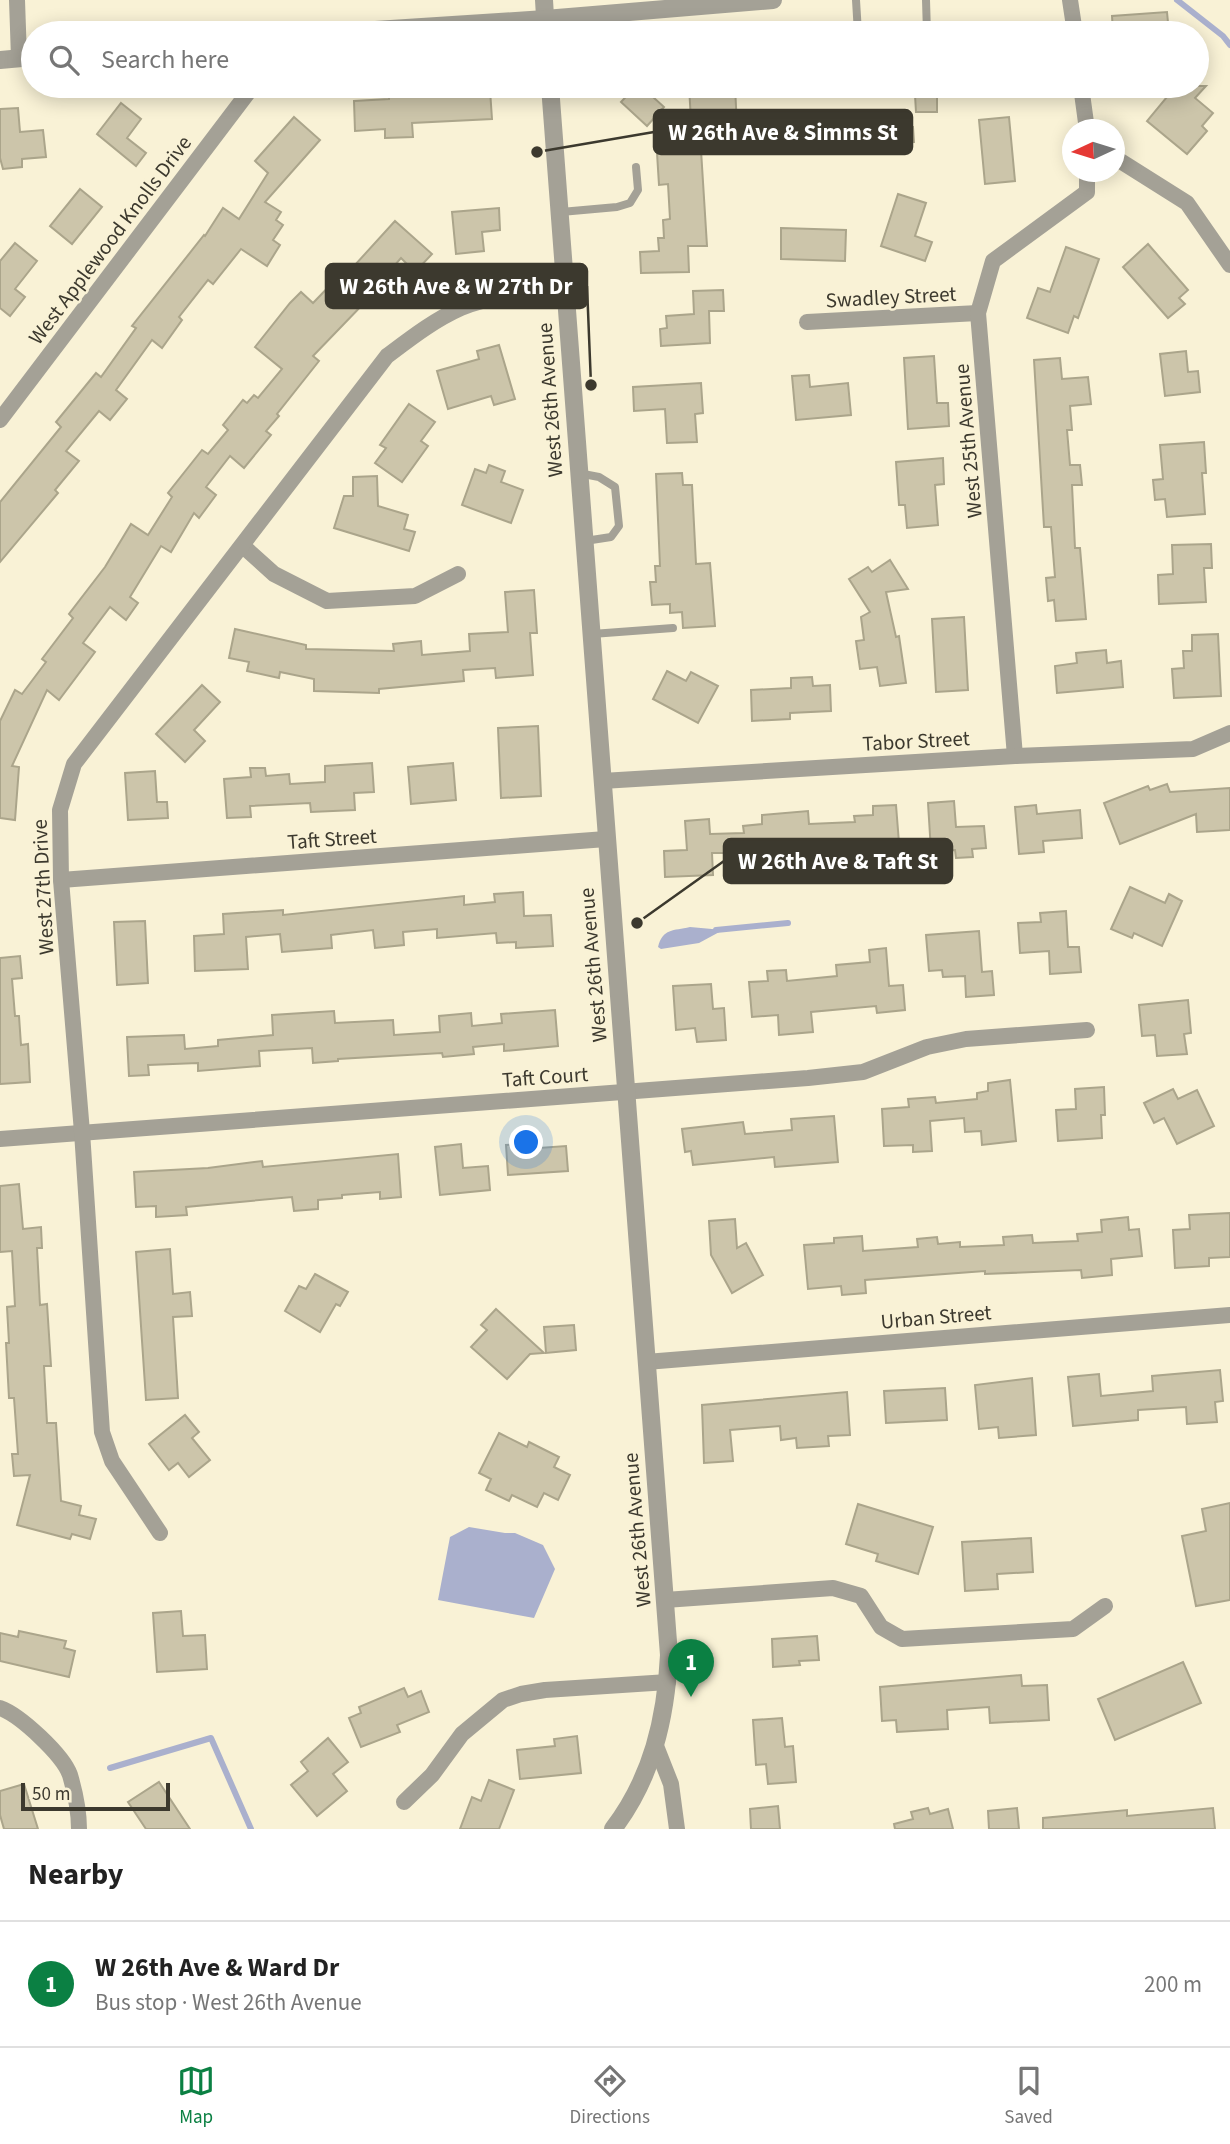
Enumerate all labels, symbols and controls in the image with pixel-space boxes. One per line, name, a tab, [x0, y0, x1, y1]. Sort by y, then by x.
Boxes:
search box	[21, 21, 1209, 98]
icon: search	[45, 41, 83, 79]
text: Search here	[101, 41, 229, 78]
callout: W 26th Ave & Simms St	[654, 110, 912, 154]
text: W 26th Ave & Simms St	[668, 116, 898, 149]
north arrow	[1062, 119, 1125, 182]
street label: West Applewood Knolls Drive	[21, 129, 199, 351]
callout: W 26th Ave & W 27th Dr	[326, 264, 587, 308]
text: W 26th Ave & W 27th Dr	[339, 270, 573, 303]
street label: Swadley Street	[825, 279, 957, 315]
street label: West 26th Avenue	[530, 322, 570, 478]
street label: West 25th Avenue	[946, 363, 990, 519]
street label: Tabor Street	[862, 723, 970, 759]
street label: West 27th Drive	[24, 818, 62, 956]
street label: Taft Street	[286, 821, 378, 857]
callout: W 26th Ave & Taft St	[724, 839, 952, 883]
text: W 26th Ave & Taft St	[738, 845, 938, 878]
street label: West 26th Avenue	[571, 887, 615, 1043]
street label: Taft Court	[501, 1059, 589, 1095]
your location	[509, 1125, 543, 1159]
street label: Urban Street	[879, 1297, 993, 1337]
street label: West 26th Avenue	[615, 1452, 659, 1608]
pin: 1	[668, 1639, 714, 1697]
scale bar	[21, 1780, 170, 1812]
text: 50 m	[32, 1781, 70, 1808]
text: Nearby	[28, 1853, 123, 1896]
text: W 26th Ave & Ward Dr	[95, 1949, 339, 1986]
text: 1	[45, 1968, 57, 2001]
text: 200 m	[1144, 1968, 1202, 2001]
text: Bus stop · West 26th Avenue	[95, 1986, 362, 2019]
tab: Map	[177, 2062, 215, 2131]
tab: Directions	[570, 2062, 650, 2131]
tab: Saved	[1004, 2062, 1053, 2131]

